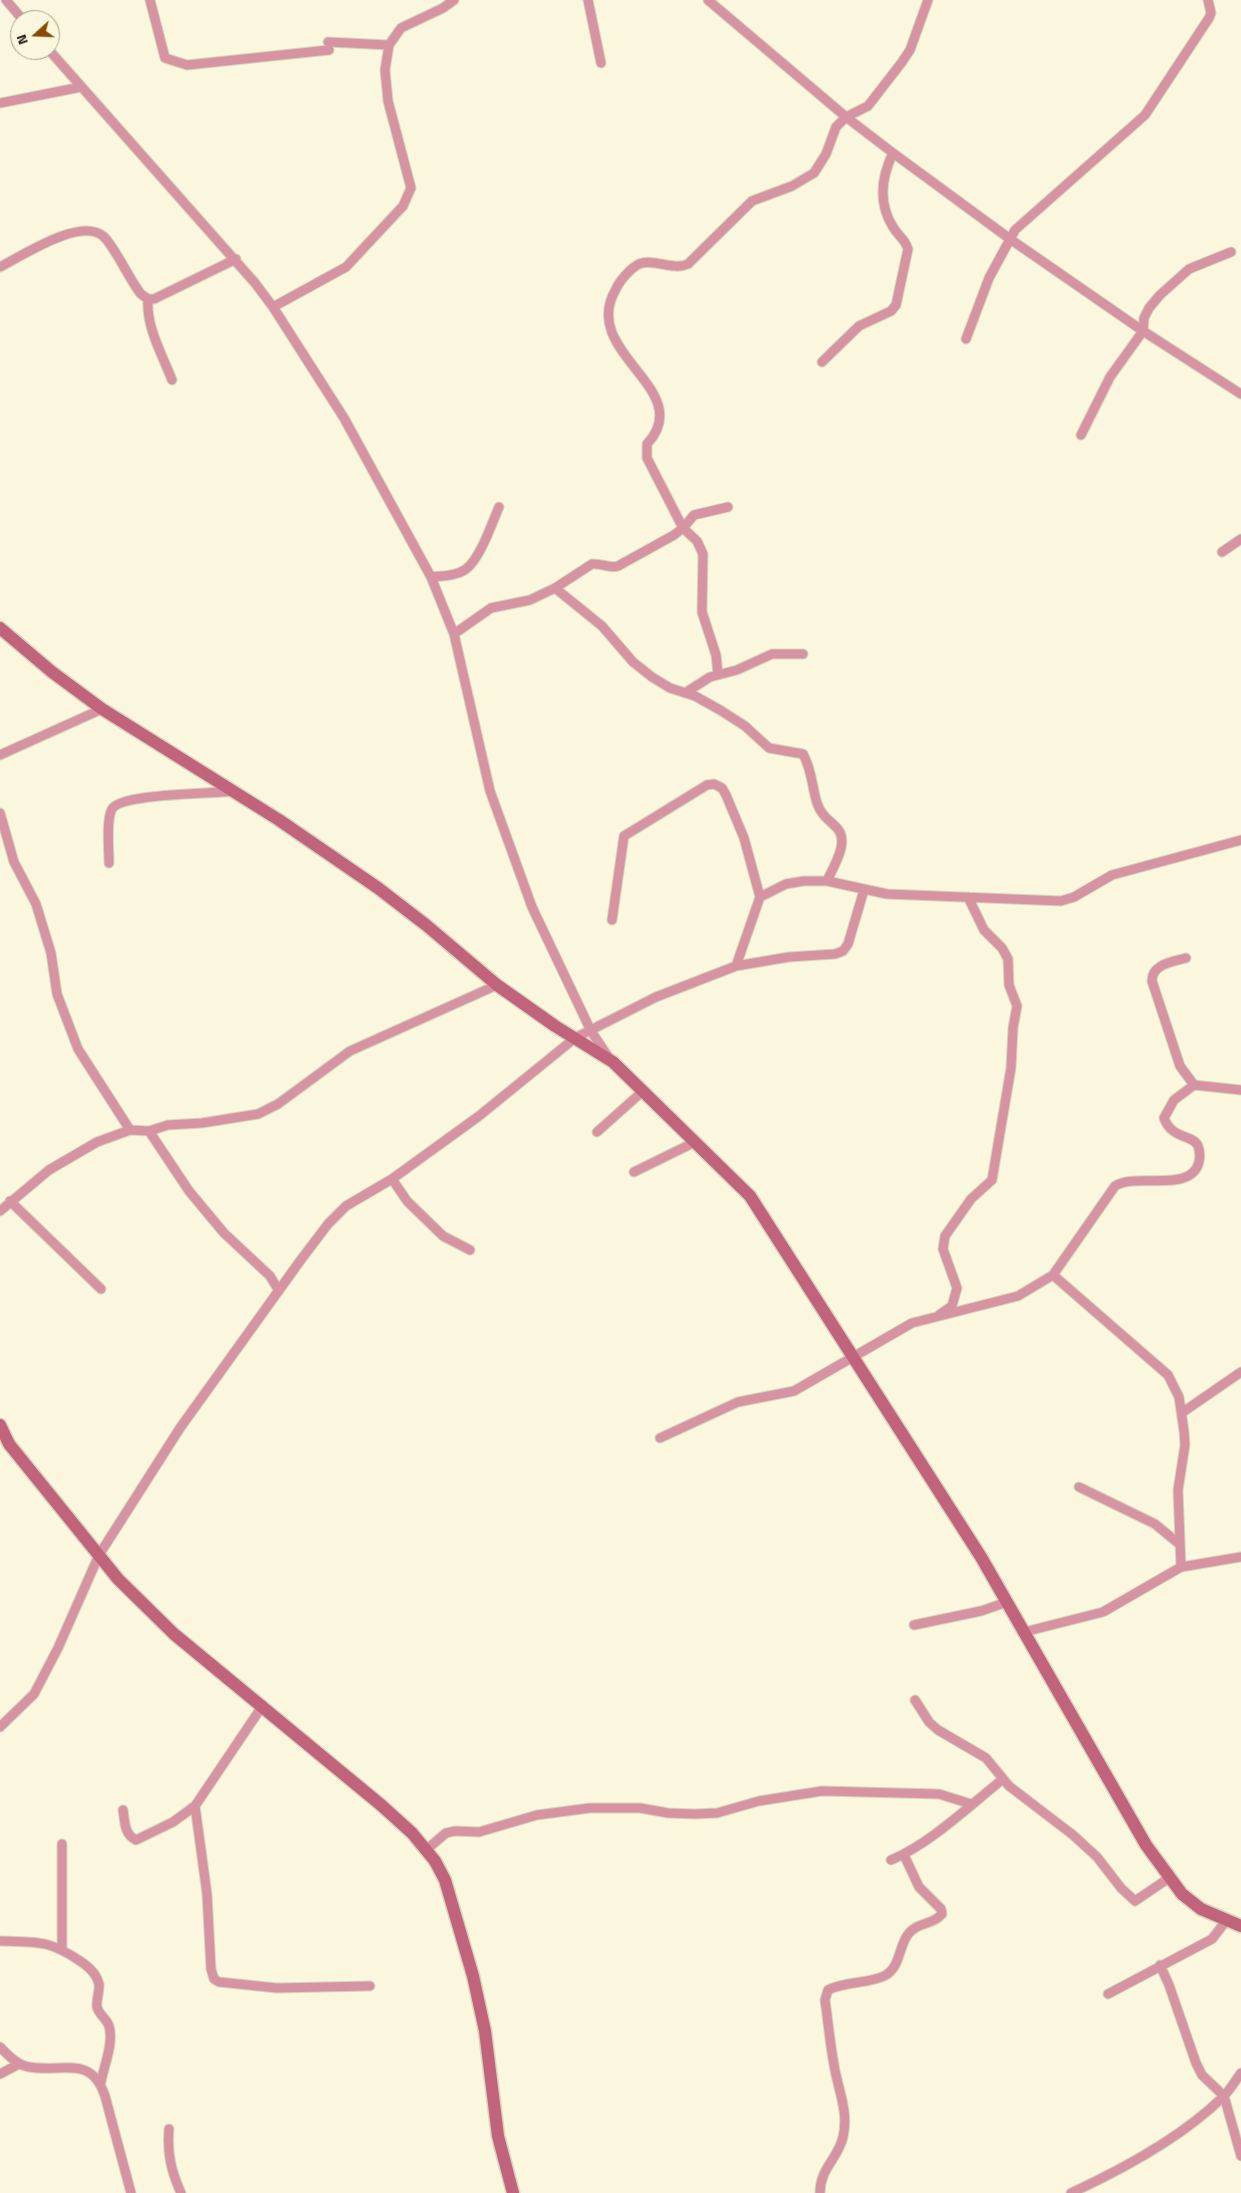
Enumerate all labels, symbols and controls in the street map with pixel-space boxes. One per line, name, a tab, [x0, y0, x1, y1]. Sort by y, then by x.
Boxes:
north arrow	[10, 10, 60, 60]
text: N	[10, 32, 33, 48]

